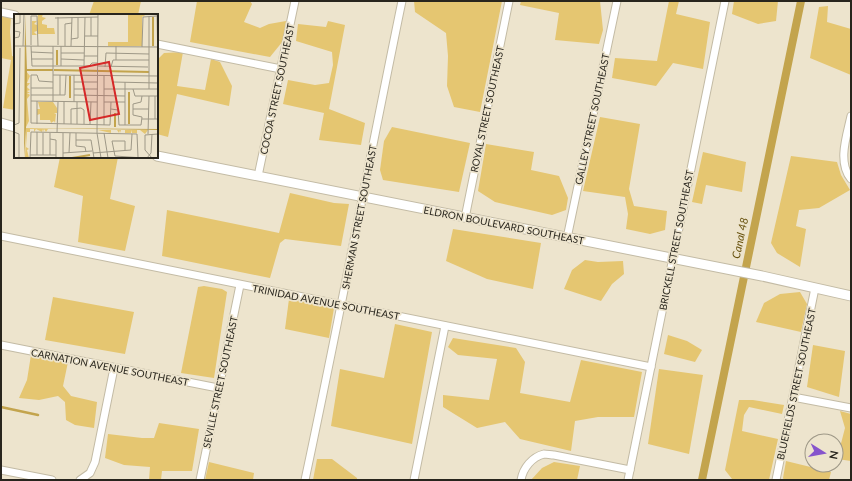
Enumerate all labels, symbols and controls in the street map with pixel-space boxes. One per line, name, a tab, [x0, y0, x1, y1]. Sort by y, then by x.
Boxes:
inset map	[14, 14, 158, 158]
street label: COCOA STREET SOUTHEAST	[257, 22, 297, 156]
street label: ROYAL STREET SOUTHEAST	[468, 45, 506, 173]
street label: GALLEY STREET SOUTHEAST	[572, 52, 612, 186]
street label: SHERMAN STREET SOUTHEAST	[339, 144, 379, 290]
street label: BRICKELL STREET SOUTHEAST	[657, 169, 696, 311]
street label: ELDRON BOULEVARD SOUTHEAST	[423, 204, 585, 246]
water label: Canal 48	[729, 216, 750, 260]
street label: TRINIDAD AVENUE SOUTHEAST	[251, 282, 401, 322]
street label: BLUEFIELDS STREET SOUTHEAST	[774, 307, 818, 461]
street label: SEVILLE STREET SOUTHEAST	[200, 315, 240, 449]
street label: CARNATION AVENUE SOUTHEAST	[30, 346, 190, 388]
north arrow	[804, 433, 844, 473]
text: N	[827, 450, 841, 460]

